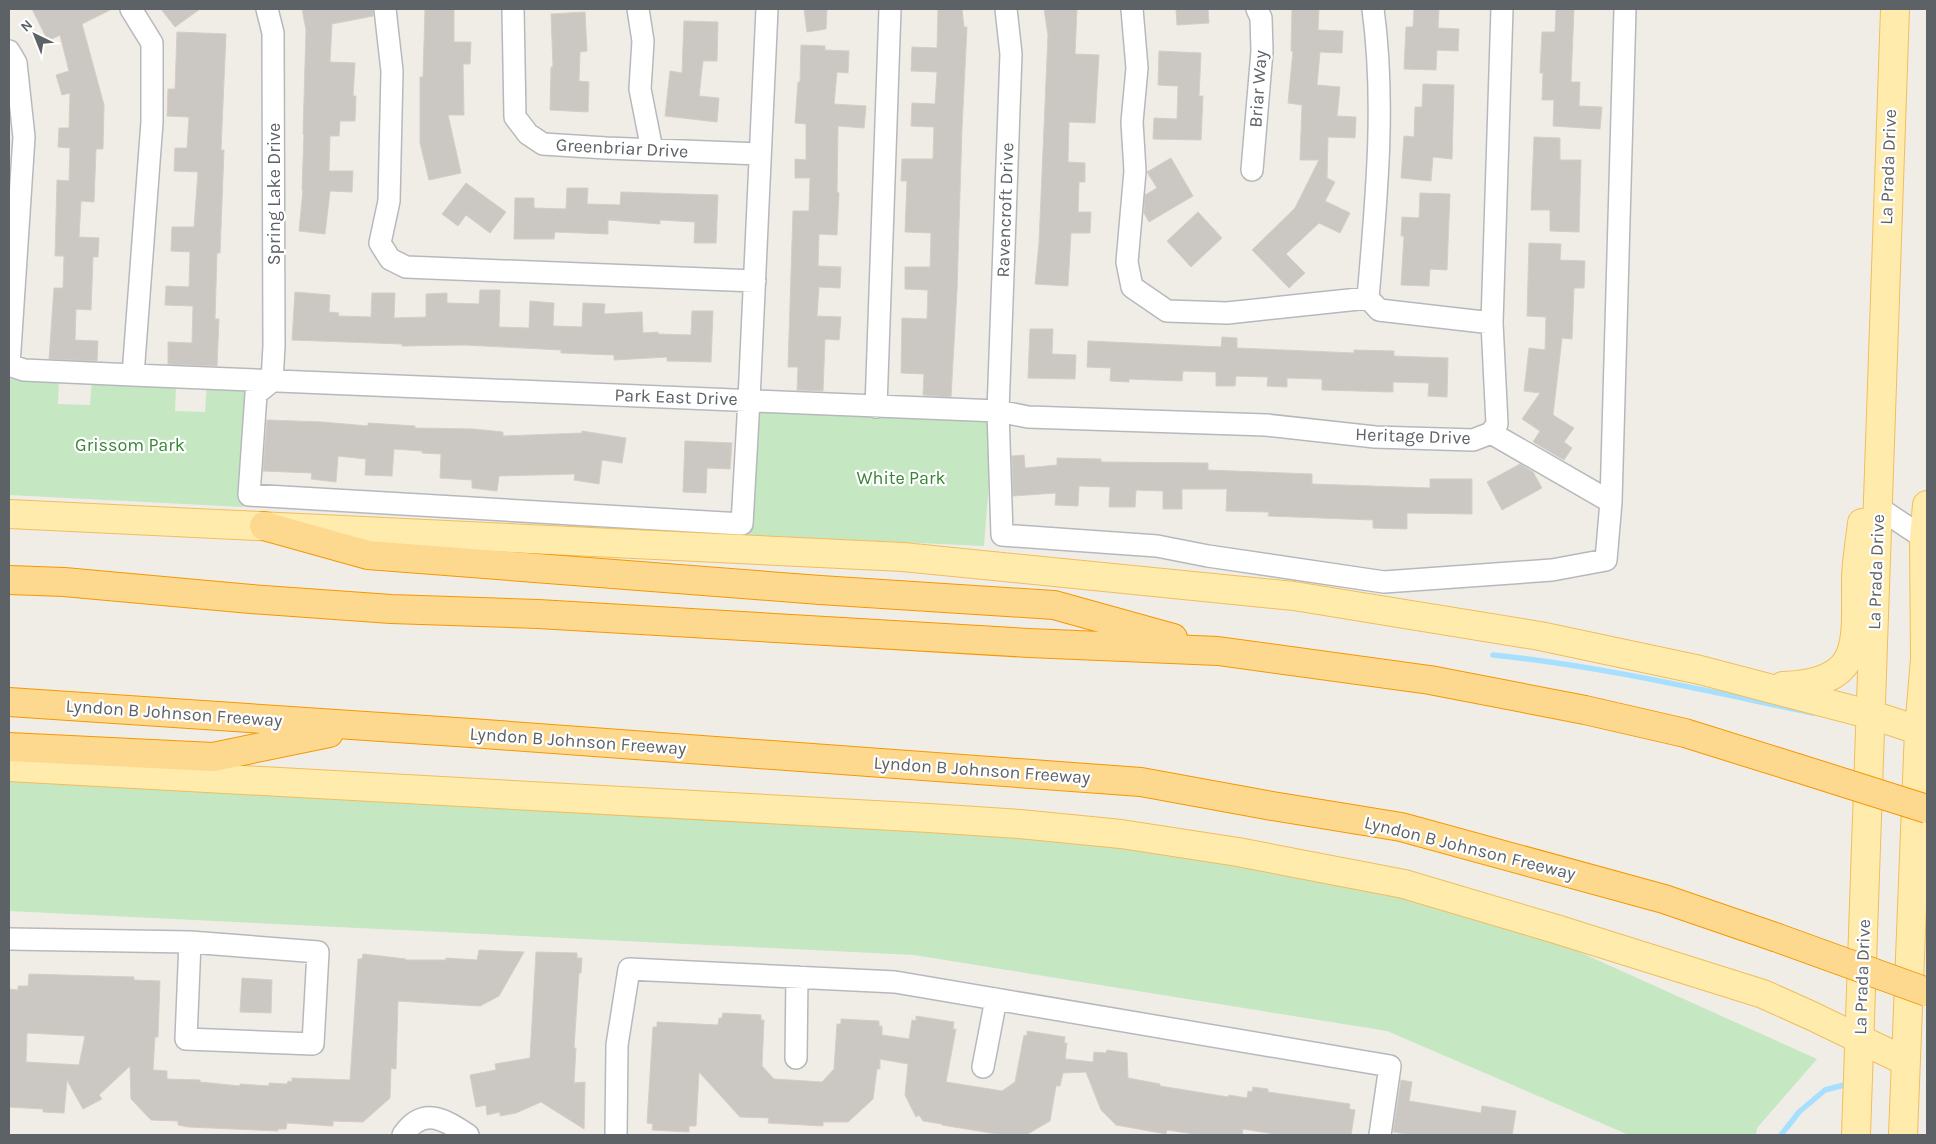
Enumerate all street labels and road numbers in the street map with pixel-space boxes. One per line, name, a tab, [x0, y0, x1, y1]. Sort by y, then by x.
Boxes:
street label: Briar Way	[1244, 49, 1272, 128]
street label: La Prada Drive	[1875, 109, 1901, 225]
street label: Spring Lake Drive	[263, 123, 285, 265]
street label: Greenbriar Drive	[555, 134, 689, 162]
street label: Ravencroft Drive	[992, 142, 1018, 278]
street label: Park East Drive	[614, 384, 738, 410]
street label: Heritage Drive	[1355, 423, 1471, 449]
street label: La Prada Drive	[1863, 514, 1889, 630]
street label: Lyndon B Johnson Freeway	[65, 694, 284, 732]
street label: Lyndon B Johnson Freeway	[469, 722, 688, 760]
street label: Lyndon B Johnson Freeway	[873, 751, 1092, 789]
street label: Lyndon B Johnson Freeway	[1362, 811, 1579, 885]
street label: La Prada Drive	[1849, 919, 1875, 1035]

